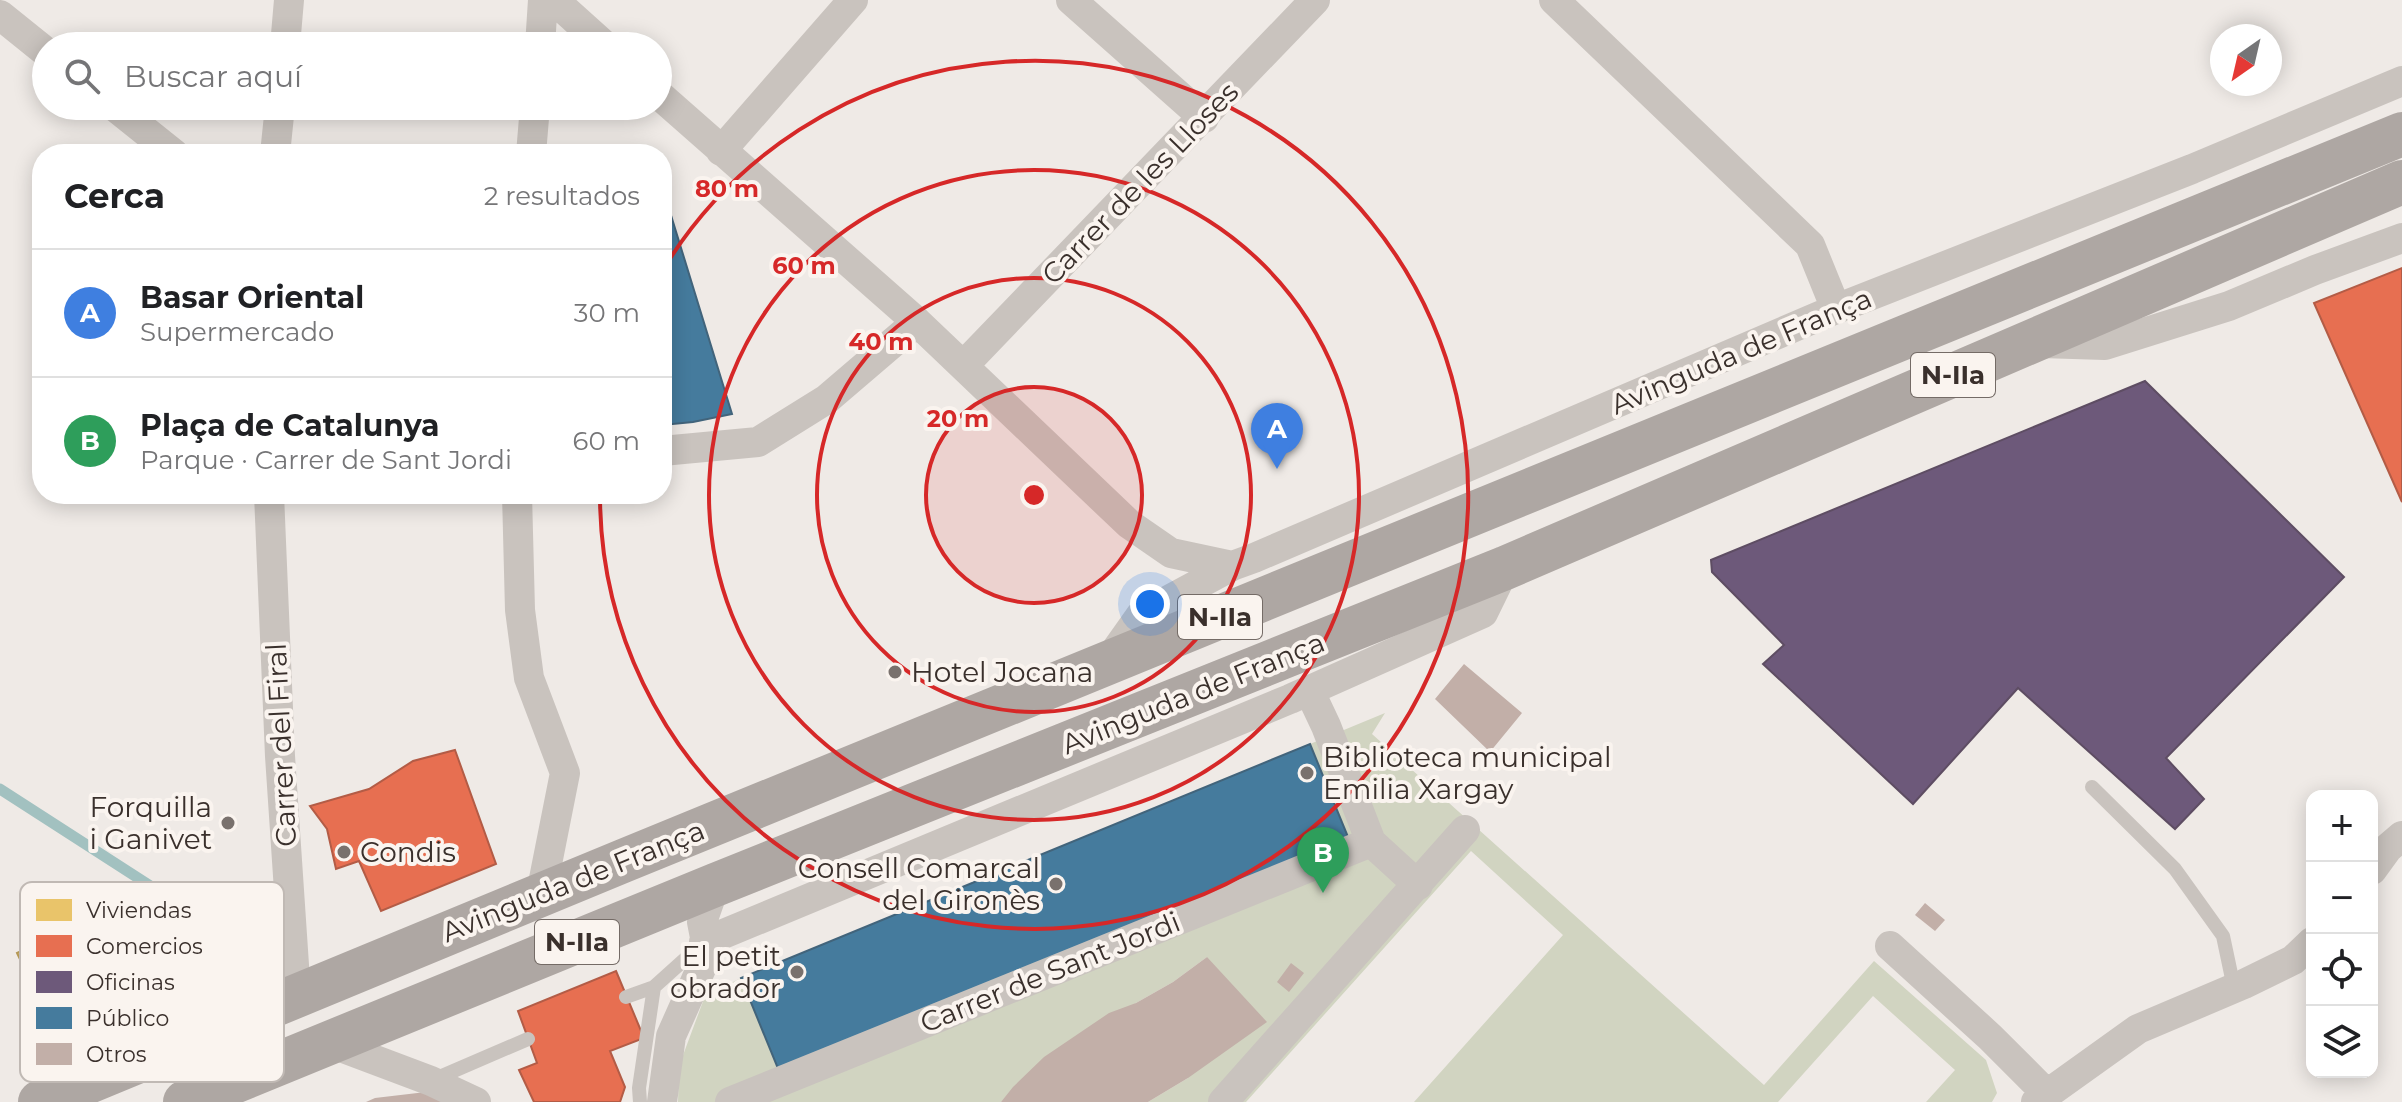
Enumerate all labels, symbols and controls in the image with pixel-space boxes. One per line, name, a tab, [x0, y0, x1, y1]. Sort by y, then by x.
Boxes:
north arrow	[2210, 24, 2282, 96]
search box	[32, 32, 672, 120]
icon: search	[60, 54, 104, 98]
text: Buscar aquí	[124, 58, 302, 95]
street label: Carrer de les Lloses	[1035, 75, 1245, 291]
text: 80 m	[695, 174, 759, 203]
text: Cerca	[64, 175, 165, 217]
text: 2 resultados	[484, 180, 640, 212]
text: 60 m	[772, 251, 836, 280]
text: Basar Oriental	[140, 279, 364, 316]
street label: Avinguda de França	[1605, 281, 1877, 421]
text: A	[80, 297, 100, 329]
text: 30 m	[574, 297, 640, 329]
text: Supermercado	[140, 316, 334, 348]
text: 40 m	[849, 327, 913, 356]
road number: N-IIa	[1911, 353, 1995, 397]
pin: A	[1251, 403, 1303, 469]
text: 20 m	[927, 404, 989, 433]
text: Plaça de Catalunya	[140, 407, 440, 444]
text: B	[80, 425, 100, 457]
text: 60 m	[573, 425, 640, 457]
text: Parque · Carrer de Sant Jordi	[140, 444, 512, 476]
centre of rings	[1020, 481, 1048, 509]
your location	[1130, 584, 1170, 624]
road number: N-IIa	[1178, 595, 1262, 639]
street label: Avinguda de França	[1057, 625, 1329, 761]
street label: Carrer del Firal	[259, 642, 303, 848]
place label: Hotel Jocana	[911, 655, 1093, 689]
marker: Hotel Jocana	[886, 663, 904, 681]
place label: Biblioteca municipal Emilia Xargay	[1323, 740, 1612, 806]
marker: Biblioteca municipal Emilia Xargay	[1298, 764, 1316, 782]
place label: Forquilla i Ganivet	[89, 790, 212, 856]
map controls	[2306, 790, 2378, 1078]
button: +	[2306, 790, 2378, 862]
street label: Avinguda de França	[437, 813, 709, 949]
marker: Forquilla i Ganivet	[219, 814, 237, 832]
pin: B	[1297, 827, 1349, 893]
place label: Condis	[360, 835, 456, 869]
marker: Condis	[335, 843, 353, 861]
place label: Consell Comarcal del Gironès	[798, 851, 1040, 917]
button: −	[2306, 862, 2378, 934]
marker: Consell Comarcal del Gironès	[1047, 875, 1065, 893]
legend	[20, 882, 284, 1082]
text: Viviendas	[86, 897, 192, 924]
street label: Carrer de Sant Jordi	[915, 904, 1185, 1040]
road number: N-IIa	[535, 920, 619, 964]
text: Comercios	[86, 933, 203, 960]
button: locate	[2306, 934, 2378, 1006]
place label: El petit obrador	[670, 939, 781, 1005]
marker: El petit obrador	[788, 963, 806, 981]
text: Oficinas	[86, 969, 175, 996]
text: Público	[86, 1005, 169, 1032]
button: layers	[2306, 1006, 2378, 1078]
text: Otros	[86, 1041, 147, 1068]

